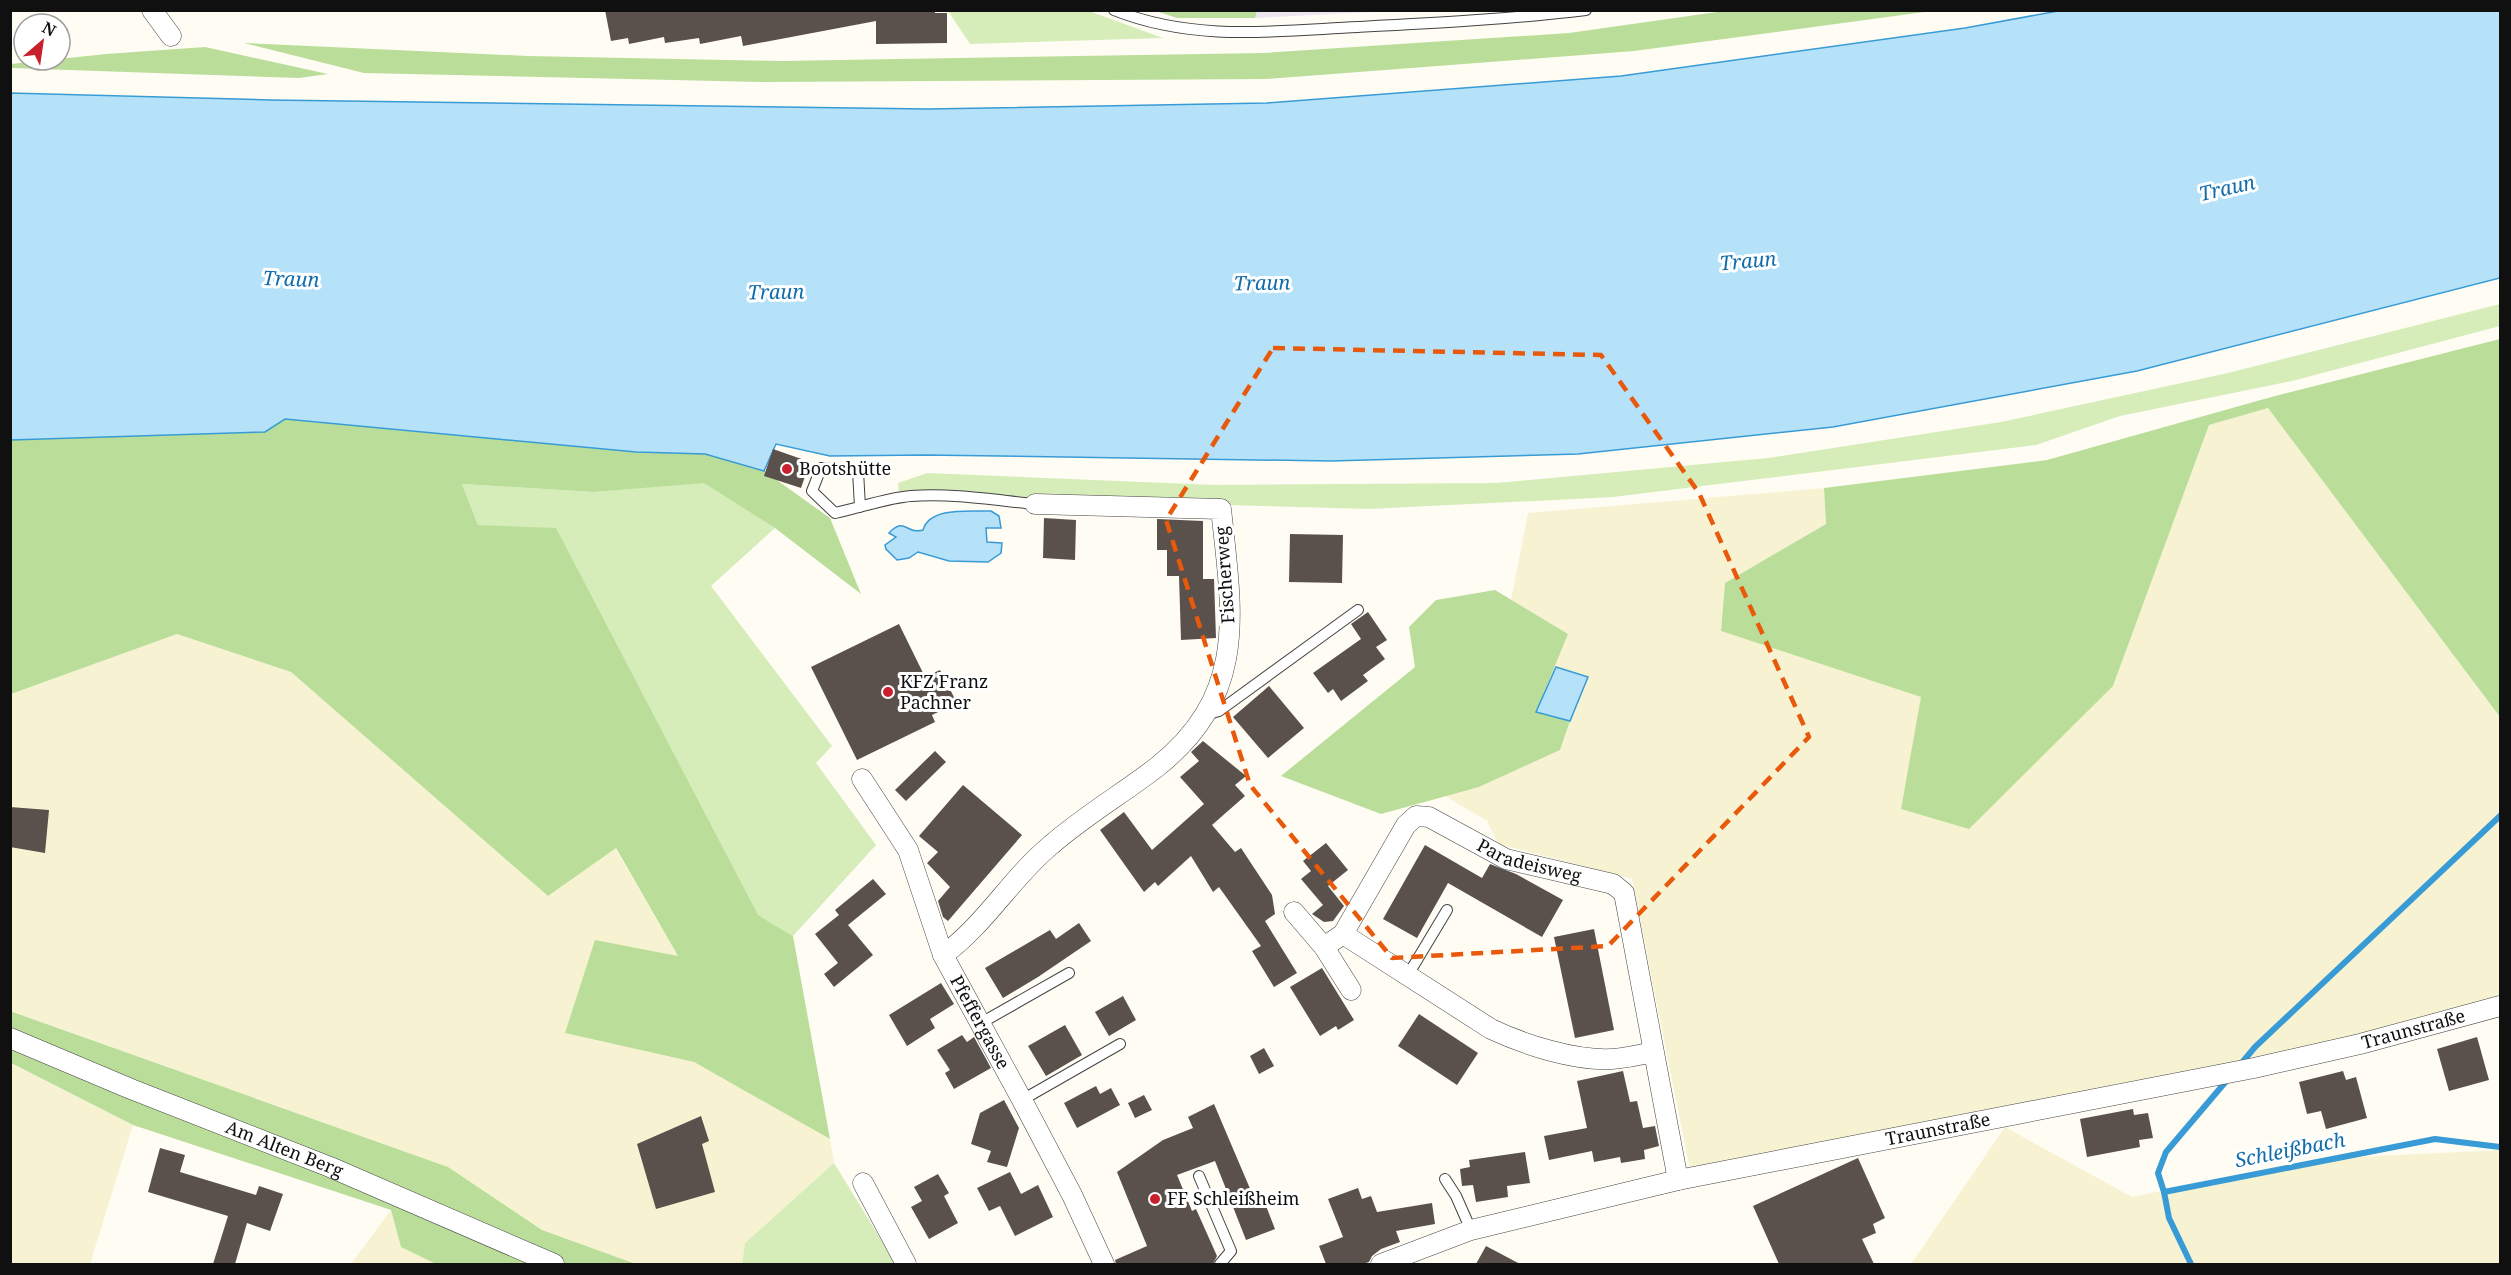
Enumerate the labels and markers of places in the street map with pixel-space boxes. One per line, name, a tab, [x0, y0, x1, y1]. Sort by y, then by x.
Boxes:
place label: Bootshütte	[799, 456, 891, 480]
marker: Bootshütte	[780, 462, 794, 476]
place label: KFZ Franz Pachner	[900, 669, 988, 714]
marker: KFZ Franz Pachner	[881, 685, 895, 699]
place label: FF Schleißheim	[1167, 1186, 1299, 1210]
marker: FF Schleißheim	[1148, 1192, 1162, 1206]

